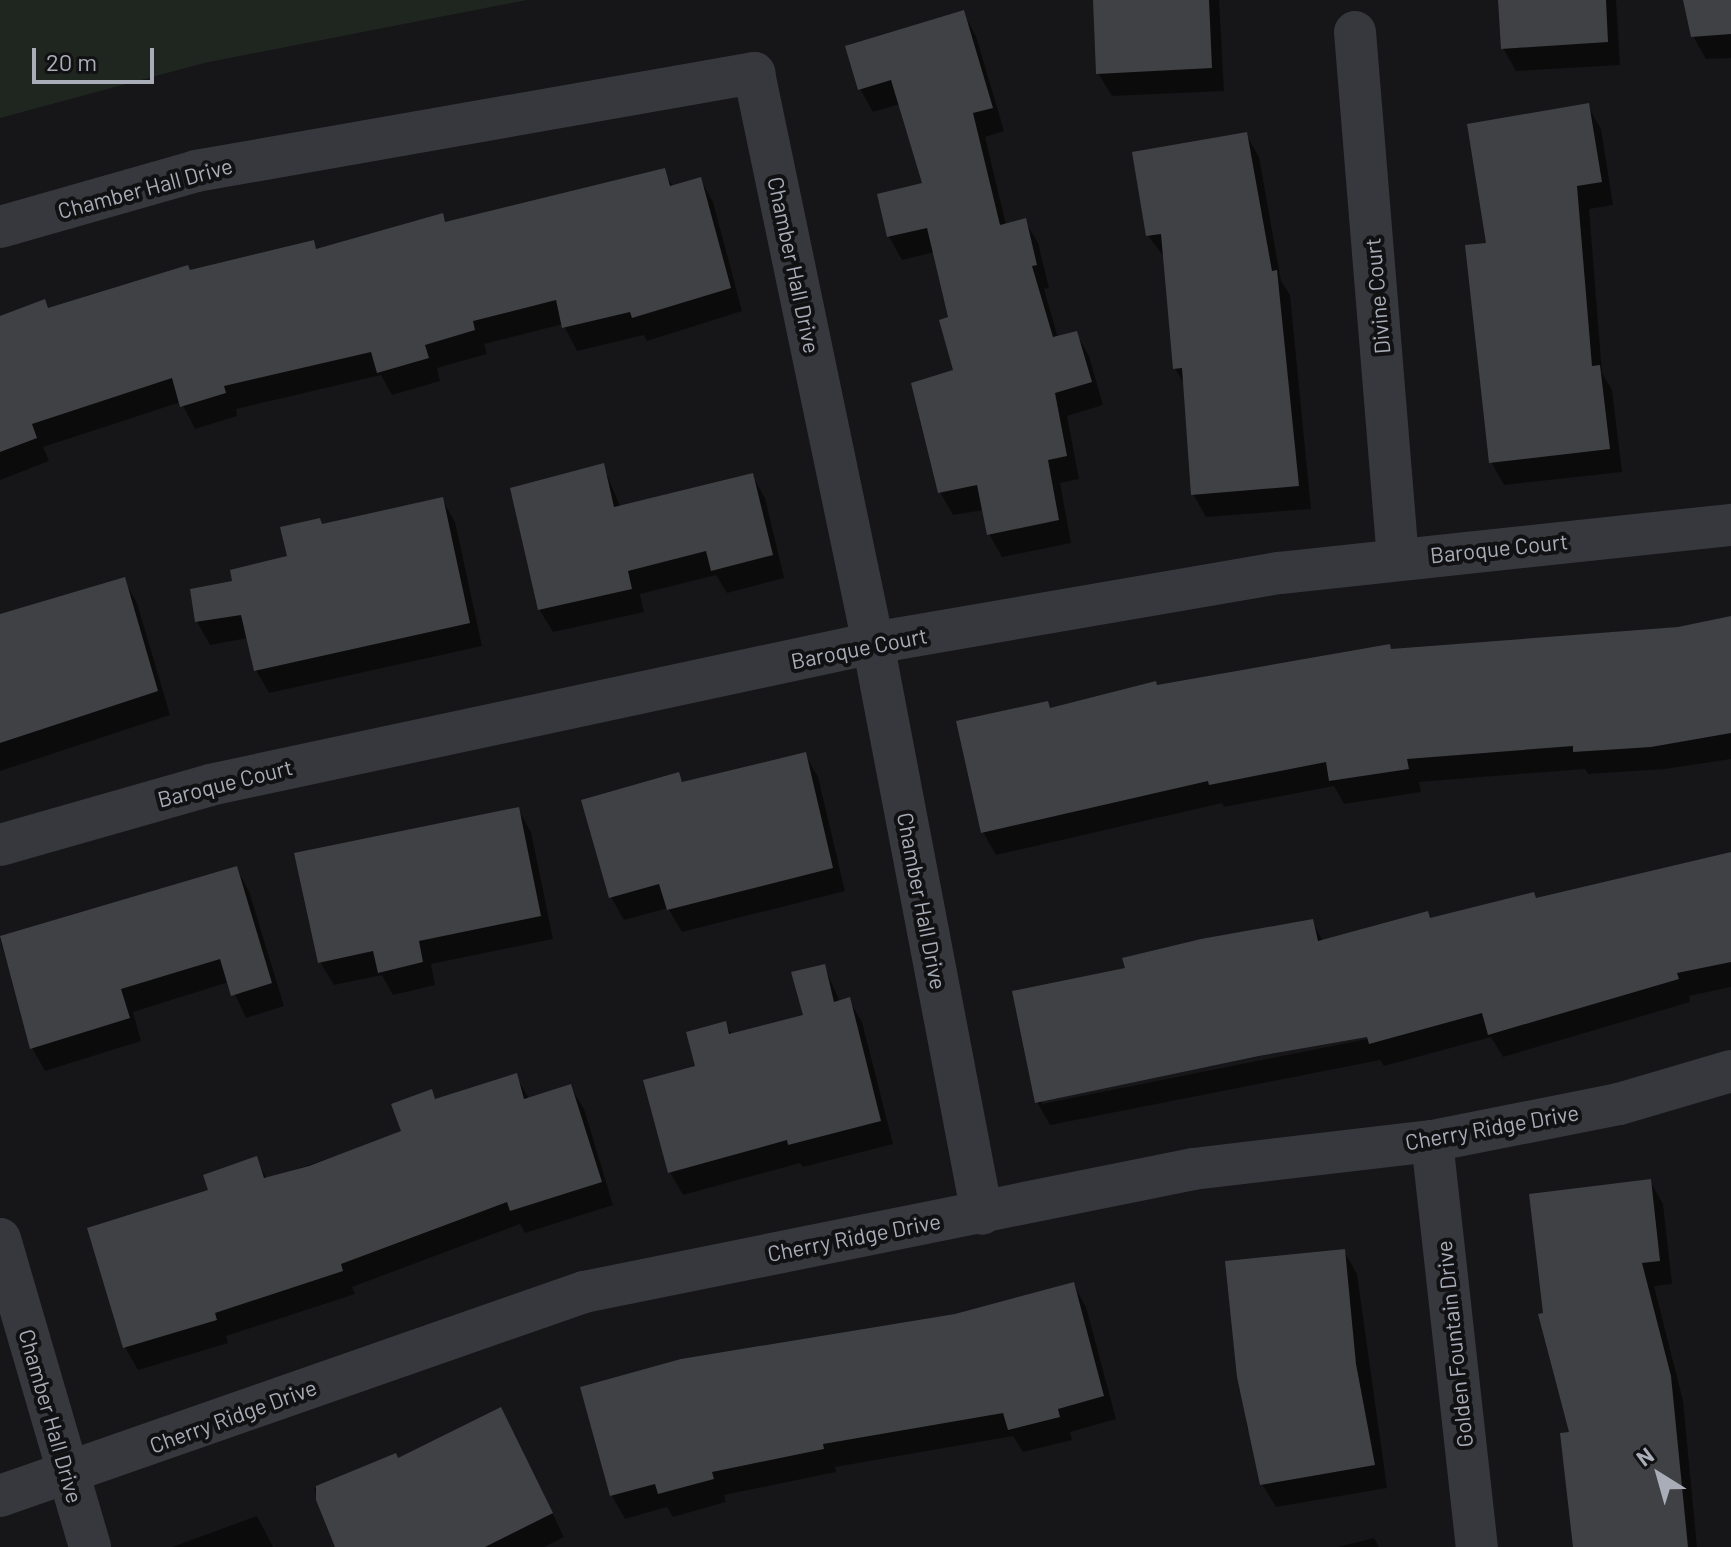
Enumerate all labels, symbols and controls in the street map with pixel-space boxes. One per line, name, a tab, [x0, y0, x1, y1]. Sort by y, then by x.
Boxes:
scale bar	[36, 32, 158, 82]
text: 20 m	[46, 47, 97, 76]
street label: Chamber Hall Drive	[55, 152, 235, 224]
street label: Chamber Hall Drive	[762, 174, 826, 356]
street label: Divine Court	[1359, 237, 1395, 355]
street label: Baroque Court	[1429, 528, 1569, 568]
street label: Baroque Court	[789, 622, 929, 674]
street label: Baroque Court	[155, 753, 295, 813]
street label: Chamber Hall Drive	[892, 810, 952, 992]
street label: Cherry Ridge Drive	[1403, 1099, 1581, 1155]
street label: Cherry Ridge Drive	[765, 1207, 943, 1267]
street label: Golden Fountain Drive	[1430, 1239, 1478, 1449]
street label: Chamber Hall Drive	[14, 1326, 88, 1506]
street label: Cherry Ridge Drive	[146, 1374, 320, 1458]
north arrow	[1619, 1435, 1699, 1515]
text: N	[1631, 1441, 1658, 1471]

